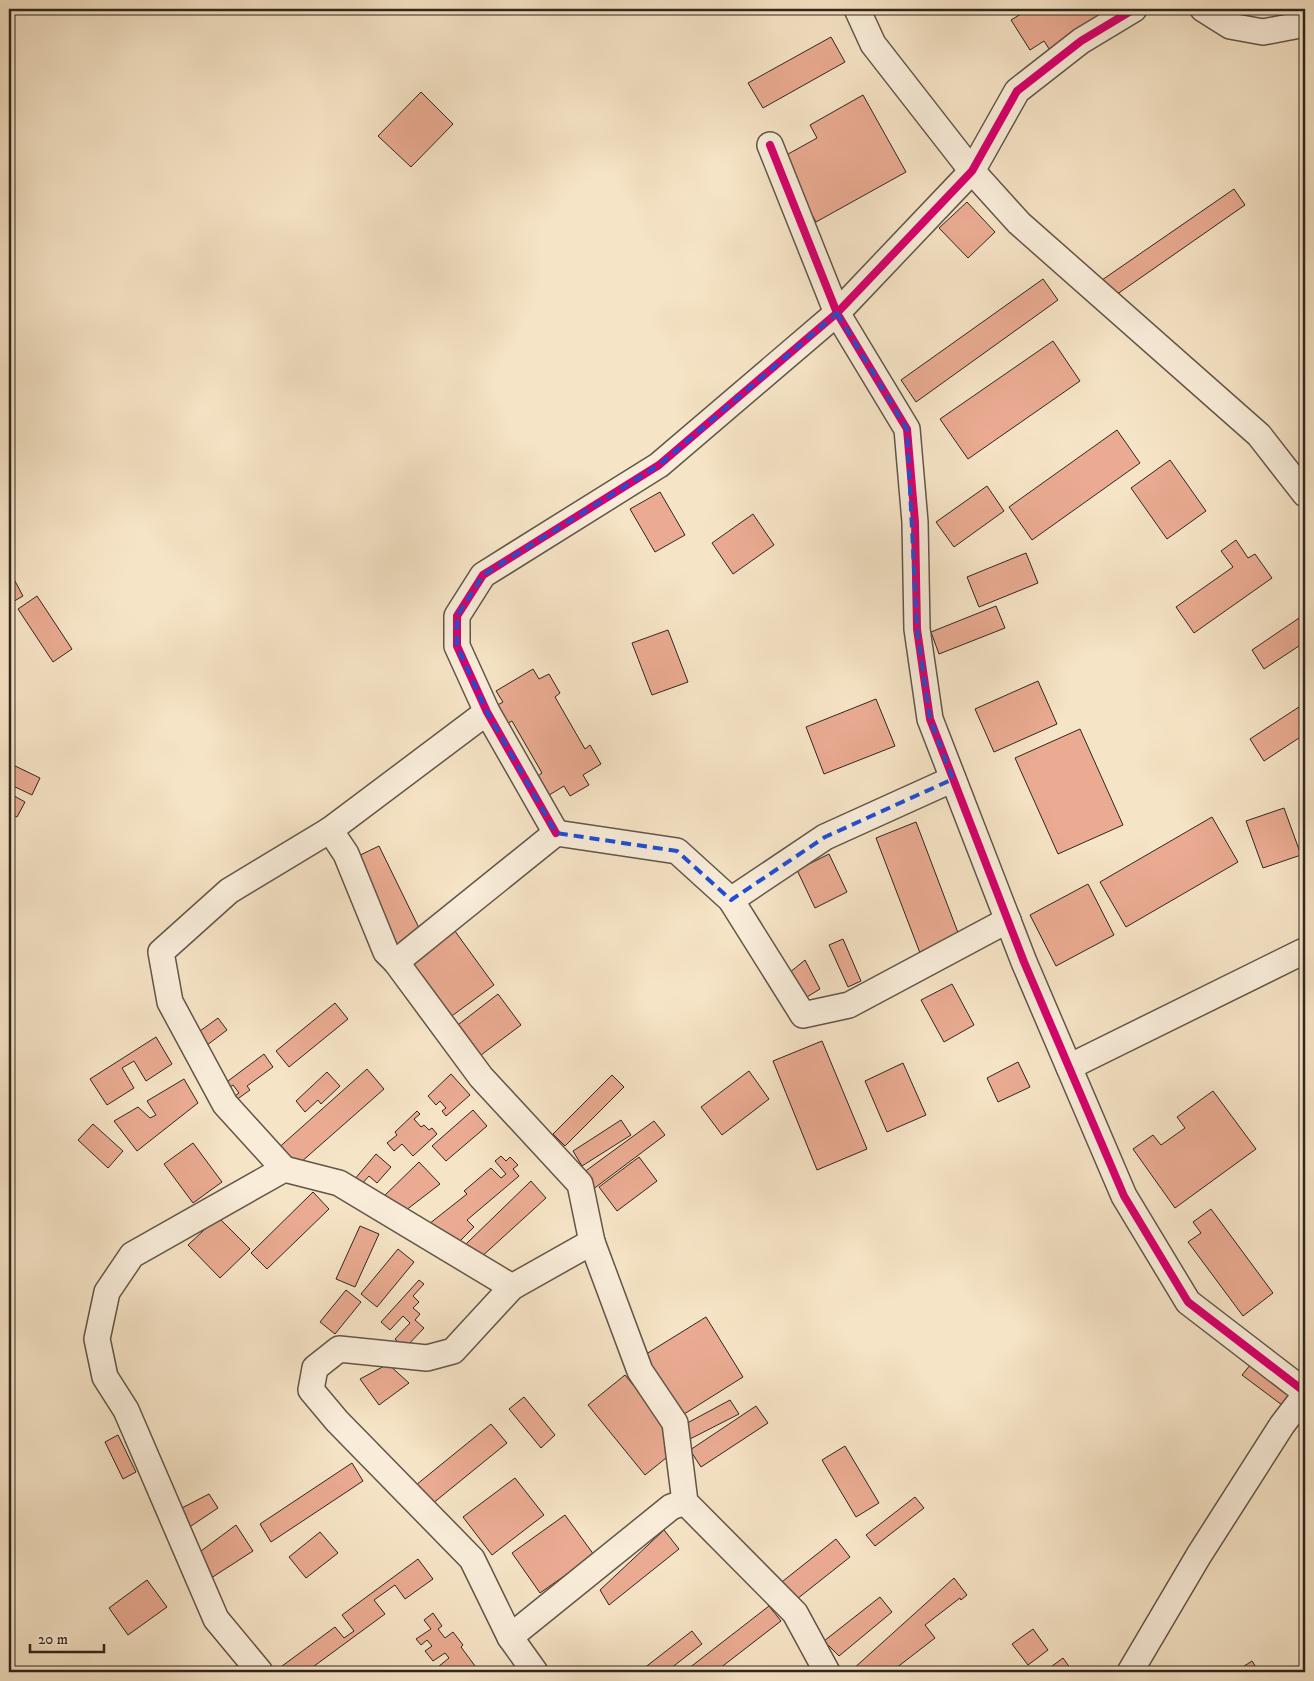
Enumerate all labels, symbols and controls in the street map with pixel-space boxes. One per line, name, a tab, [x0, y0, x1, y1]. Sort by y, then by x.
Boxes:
scale bar	[30, 1621, 104, 1653]
text: 20 m	[38, 1630, 68, 1649]

